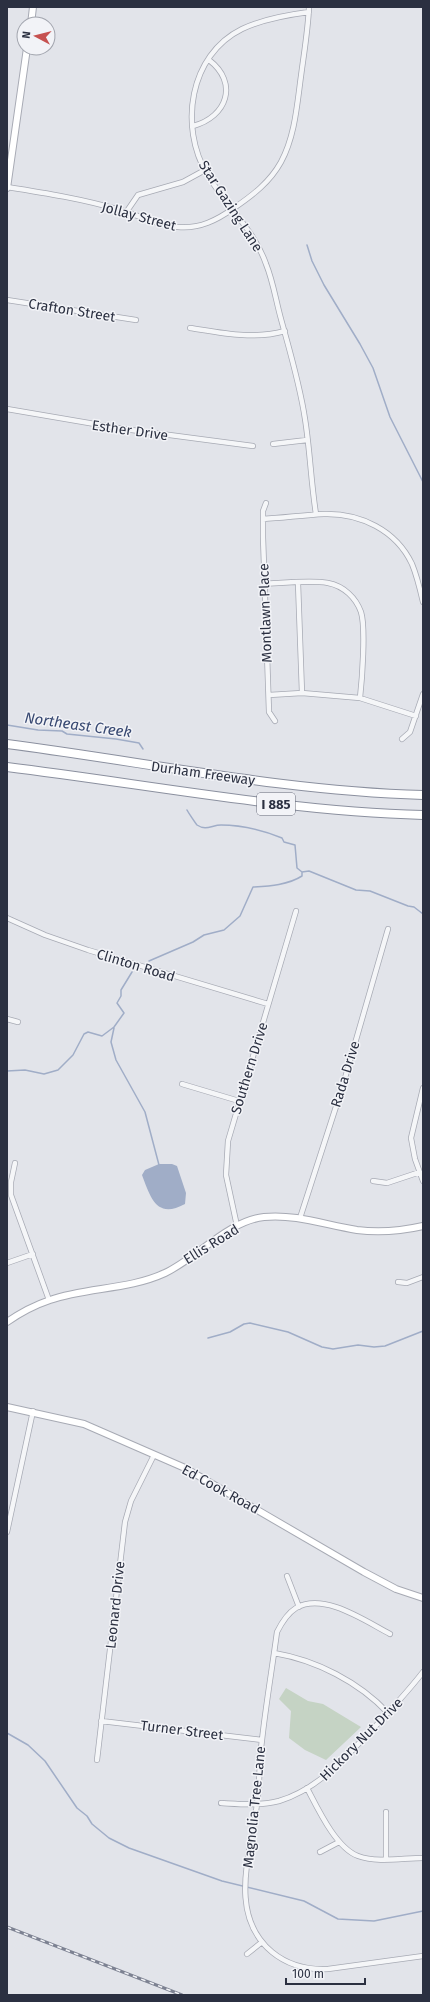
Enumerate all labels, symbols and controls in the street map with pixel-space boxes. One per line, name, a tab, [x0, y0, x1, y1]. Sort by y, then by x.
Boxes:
north arrow	[16, 16, 56, 56]
text: N	[20, 30, 33, 39]
street label: Star Gazing Lane	[195, 157, 266, 255]
street label: Jollay Street	[100, 198, 179, 235]
street label: Crafton Street	[27, 295, 118, 326]
street label: Esther Drive	[91, 417, 169, 444]
street label: Montlawn Place	[255, 563, 276, 663]
water label: Northeast Creek	[23, 709, 133, 741]
street label: Durham Freeway	[150, 758, 256, 789]
road number: I 885	[257, 793, 295, 815]
street label: Clinton Road	[95, 945, 177, 985]
street label: Southern Drive	[227, 1020, 271, 1116]
street label: Rada Drive	[327, 1039, 364, 1109]
street label: Ellis Road	[180, 1221, 242, 1268]
street label: Ed Cook Road	[179, 1461, 263, 1518]
street label: Leonard Drive	[102, 1560, 129, 1650]
street label: Hickory Nut Drive	[316, 1694, 406, 1784]
street label: Turner Street	[140, 1717, 225, 1744]
street label: Magnolia Tree Lane	[240, 1745, 269, 1869]
scale bar	[286, 1960, 365, 1986]
text: 100 m	[292, 1967, 324, 1981]

